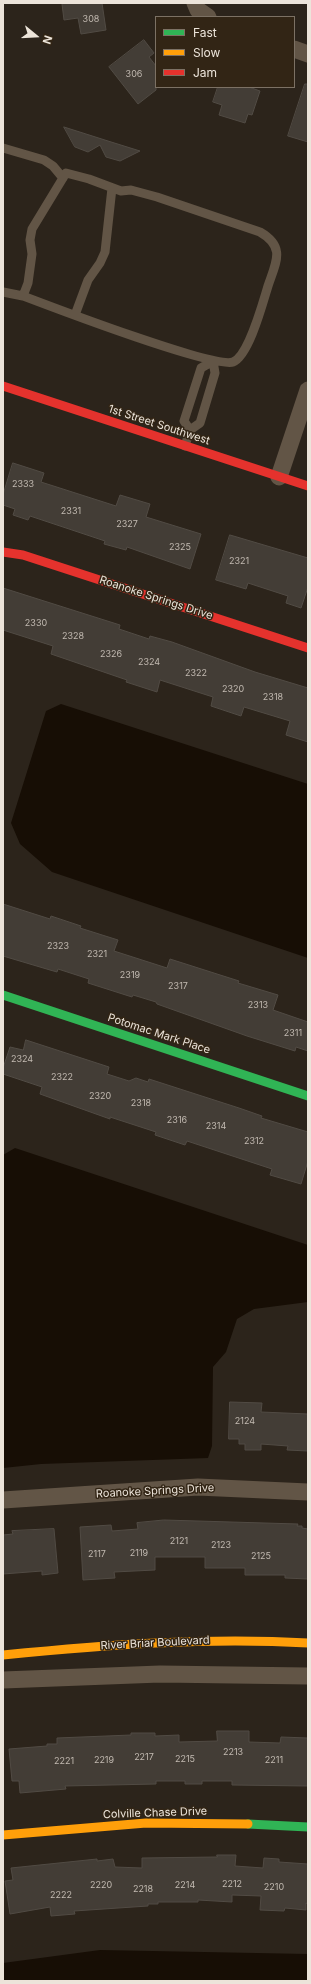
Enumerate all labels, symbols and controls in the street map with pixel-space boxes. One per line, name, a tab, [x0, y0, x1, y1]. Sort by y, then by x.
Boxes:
house number: 308	[83, 14, 99, 24]
north arrow	[16, 16, 56, 56]
legend	[155, 16, 295, 88]
text: Fast	[193, 25, 217, 40]
text: N	[39, 34, 55, 46]
text: Slow	[193, 45, 220, 60]
text: Jam	[193, 65, 217, 80]
house number: 306	[126, 69, 142, 79]
street label: 1st Street Southwest	[107, 402, 211, 448]
house number: 2333	[12, 479, 34, 489]
house number: 2331	[61, 506, 81, 516]
house number: 2327	[116, 519, 138, 529]
house number: 2325	[169, 542, 191, 552]
house number: 2321	[229, 556, 249, 566]
street label: Roanoke Springs Drive	[98, 573, 214, 623]
house number: 2330	[25, 618, 47, 628]
house number: 2328	[62, 631, 84, 641]
house number: 2326	[100, 649, 122, 659]
house number: 2324	[138, 657, 160, 667]
house number: 2322	[185, 668, 207, 678]
house number: 2320	[222, 684, 244, 694]
house number: 2318	[263, 692, 283, 702]
house number: 2323	[47, 941, 69, 951]
house number: 2321	[87, 949, 107, 959]
house number: 2319	[120, 970, 140, 980]
house number: 2317	[168, 981, 188, 991]
house number: 2313	[248, 1000, 268, 1010]
street label: Potomac Mark Place	[106, 1011, 212, 1057]
house number: 2311	[284, 1028, 302, 1038]
house number: 2324	[11, 1054, 33, 1064]
house number: 2322	[51, 1072, 73, 1082]
house number: 2320	[89, 1091, 111, 1101]
house number: 2318	[131, 1098, 151, 1108]
house number: 2316	[167, 1115, 187, 1125]
house number: 2314	[206, 1121, 226, 1131]
house number: 2312	[244, 1136, 264, 1146]
house number: 2124	[235, 1416, 255, 1426]
street label: Roanoke Springs Drive	[96, 1481, 214, 1501]
house number: 2121	[170, 1536, 188, 1546]
house number: 2123	[211, 1540, 231, 1550]
house number: 2119	[130, 1548, 148, 1558]
house number: 2117	[88, 1549, 106, 1559]
house number: 2125	[251, 1551, 271, 1561]
street label: River Briar Boulevard	[100, 1634, 210, 1652]
house number: 2213	[223, 1747, 243, 1757]
house number: 2217	[134, 1752, 154, 1762]
house number: 2215	[175, 1754, 195, 1764]
house number: 2219	[94, 1755, 114, 1765]
house number: 2211	[265, 1755, 283, 1765]
house number: 2221	[54, 1756, 74, 1766]
street label: Colville Chase Drive	[103, 1805, 207, 1821]
house number: 2212	[222, 1879, 242, 1889]
house number: 2220	[90, 1880, 112, 1890]
house number: 2214	[175, 1880, 195, 1890]
house number: 2210	[264, 1882, 284, 1892]
house number: 2218	[133, 1884, 153, 1894]
house number: 2222	[50, 1890, 72, 1900]

